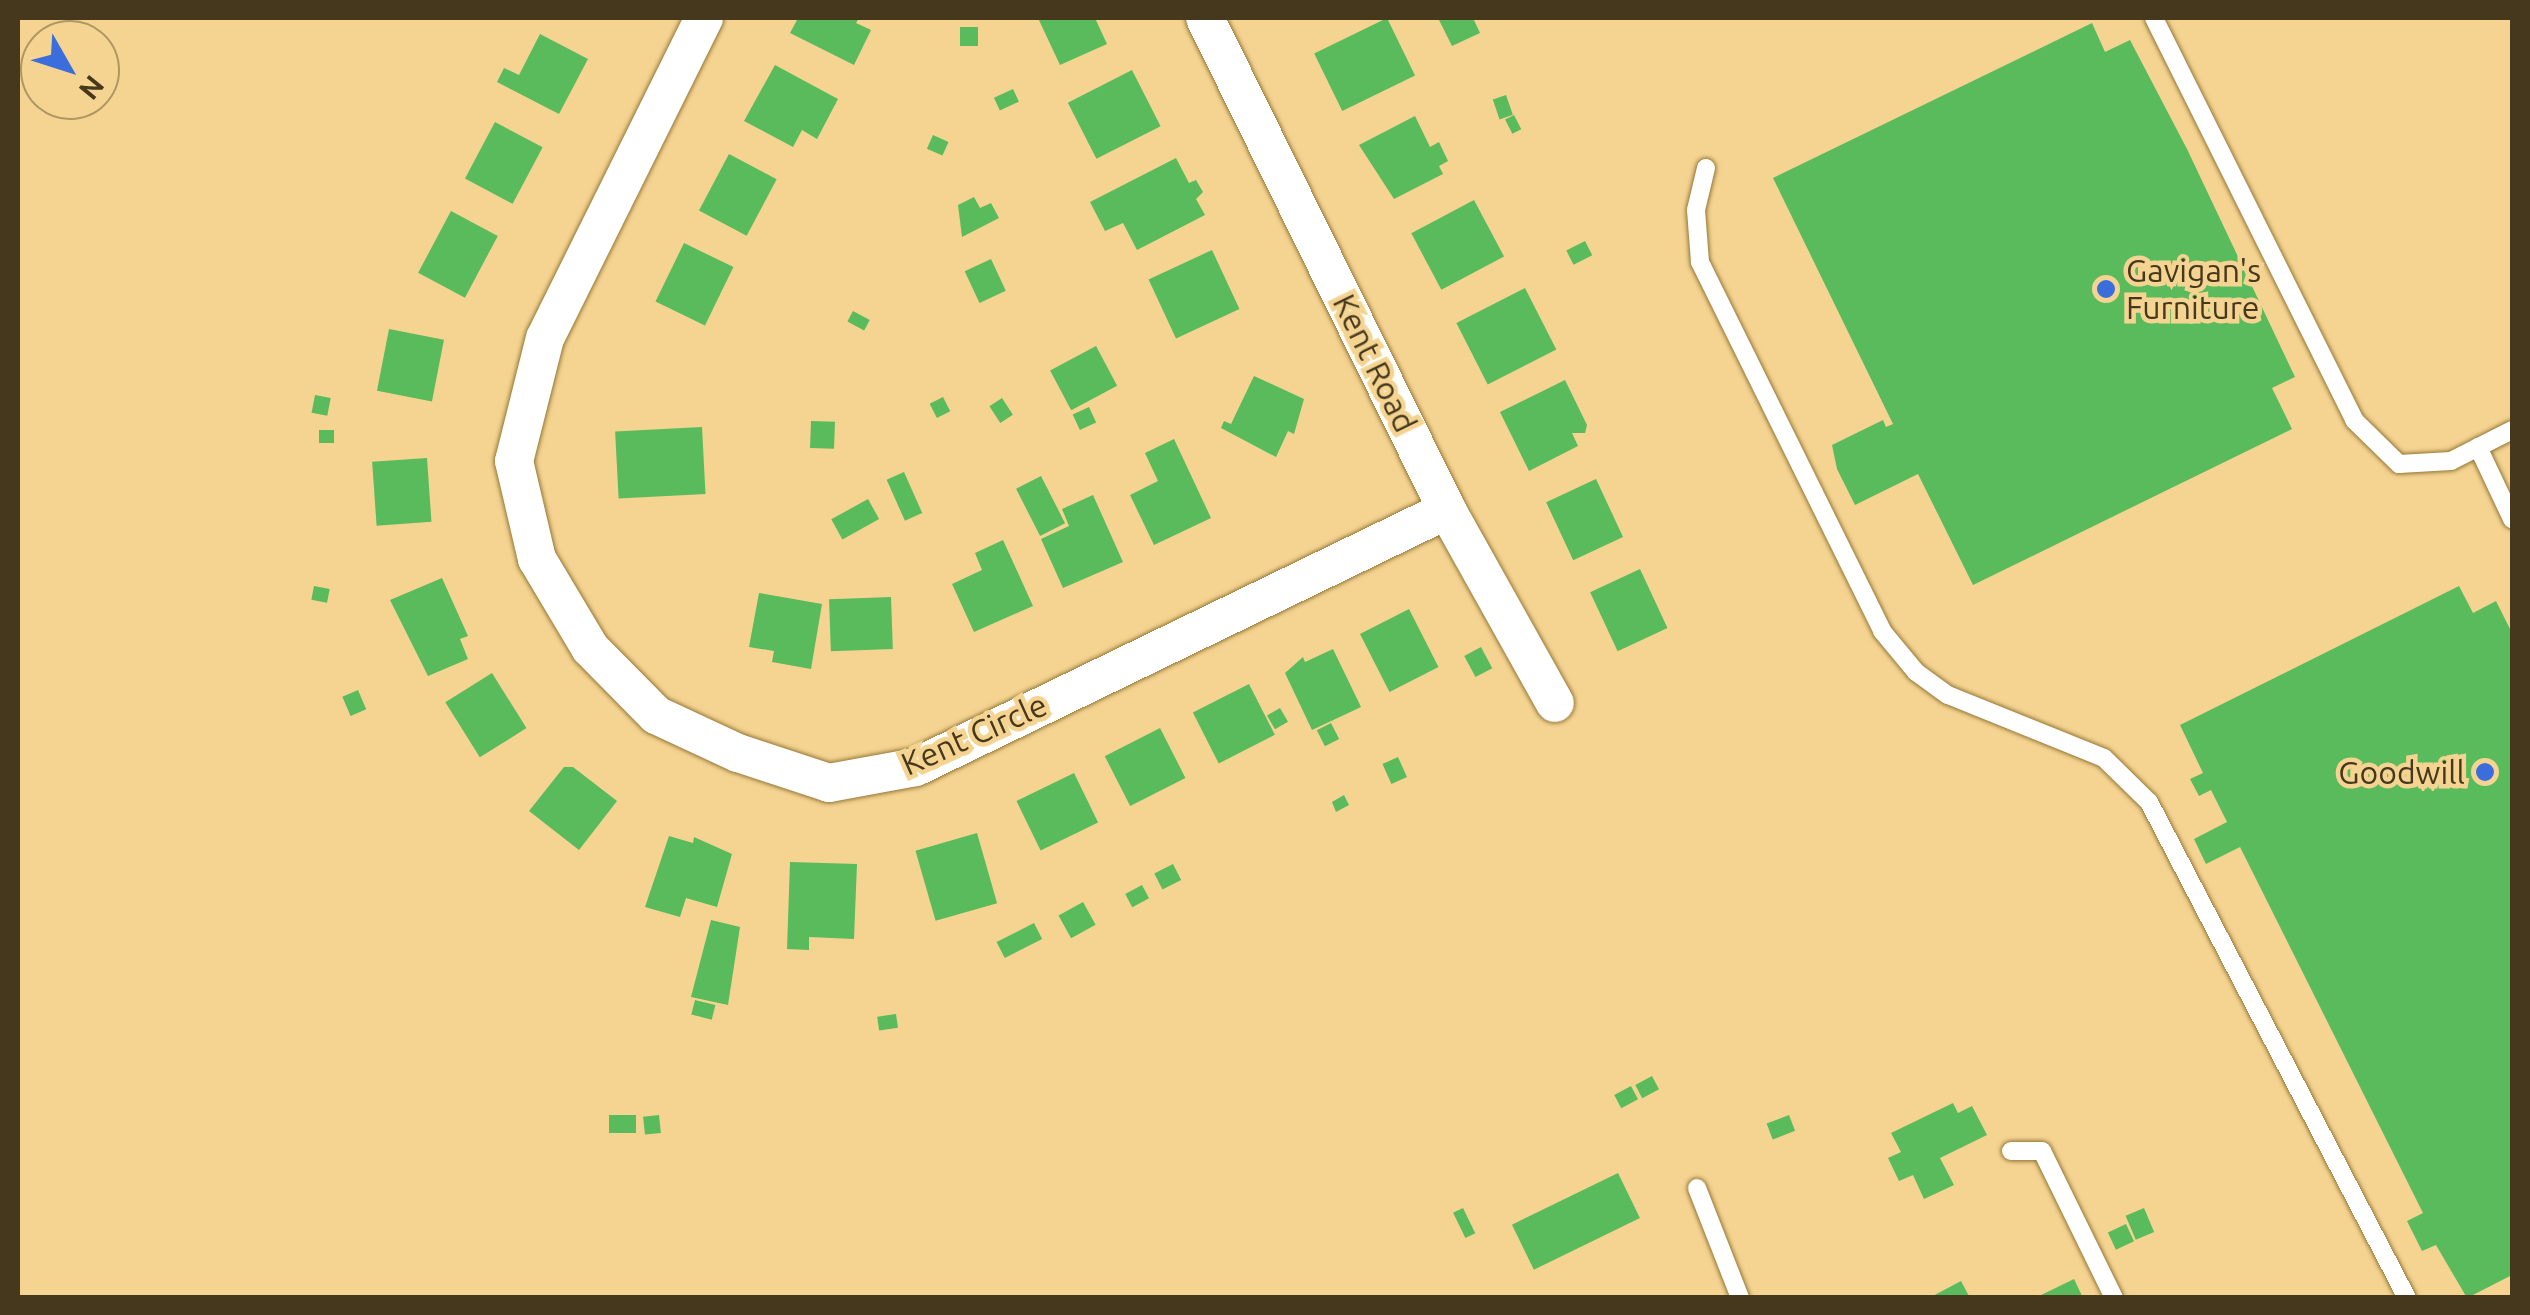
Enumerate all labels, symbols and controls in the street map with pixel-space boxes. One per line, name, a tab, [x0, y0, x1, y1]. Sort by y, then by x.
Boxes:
north arrow	[20, 20, 120, 120]
text: N	[74, 70, 111, 106]
place label: Gavigan's Furniture	[2126, 252, 2261, 327]
marker: Gavigan's Furniture	[2095, 278, 2117, 300]
street label: Kent Road	[1325, 288, 1425, 438]
street label: Kent Circle	[895, 685, 1053, 783]
place label: Goodwill	[2338, 753, 2465, 791]
marker: Goodwill	[2474, 761, 2496, 783]

